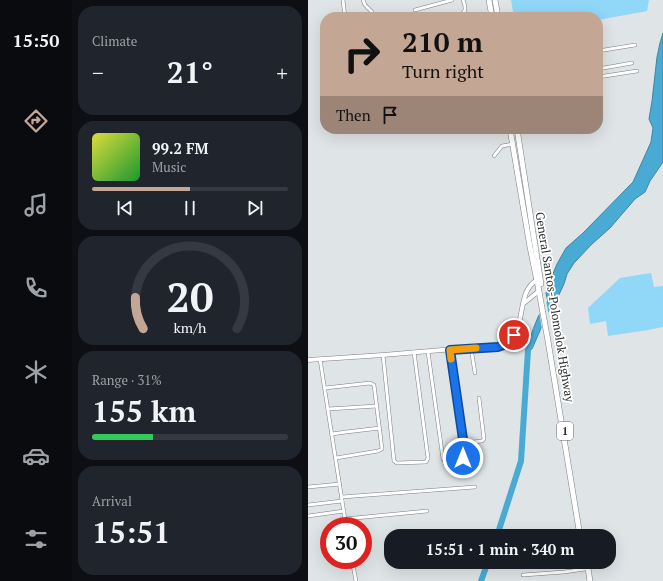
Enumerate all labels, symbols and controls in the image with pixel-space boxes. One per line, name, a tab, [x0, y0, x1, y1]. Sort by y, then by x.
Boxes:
text: 210 m	[402, 23, 483, 60]
text: 15:50	[13, 28, 59, 52]
icon: right	[336, 28, 388, 80]
text: Climate	[92, 32, 137, 50]
text: 21°	[167, 52, 213, 92]
text: −	[92, 58, 104, 87]
text: +	[276, 58, 288, 87]
text: Turn right	[402, 59, 484, 83]
icon: arrive	[379, 104, 401, 126]
text: Then	[336, 105, 371, 125]
icon: directions	[22, 107, 50, 135]
text: 99.2 FM	[152, 138, 209, 158]
text: Music	[152, 158, 186, 176]
icon: music	[22, 191, 50, 219]
icon: previous	[114, 197, 136, 219]
icon: pause	[179, 197, 201, 219]
icon: next	[244, 197, 266, 219]
street label: General Santos-Polomolok Highway	[533, 211, 578, 404]
text: 20	[166, 268, 214, 323]
icon: phone	[22, 274, 50, 302]
text: km/h	[174, 317, 207, 336]
pin	[497, 318, 531, 352]
icon: arrive	[503, 324, 525, 346]
icon: climate	[22, 358, 50, 386]
text: Range · 31%	[92, 371, 162, 389]
text: 155 km	[92, 391, 196, 431]
road number: 1	[557, 422, 573, 440]
position arrow	[442, 437, 484, 479]
icon: car	[22, 442, 50, 470]
text: Arrival	[92, 492, 132, 510]
text: 15:51	[92, 512, 170, 552]
speed limit sign: 30	[320, 517, 372, 569]
icon: filters	[22, 525, 50, 553]
text: 15:51 · 1 min · 340 m	[426, 539, 574, 559]

